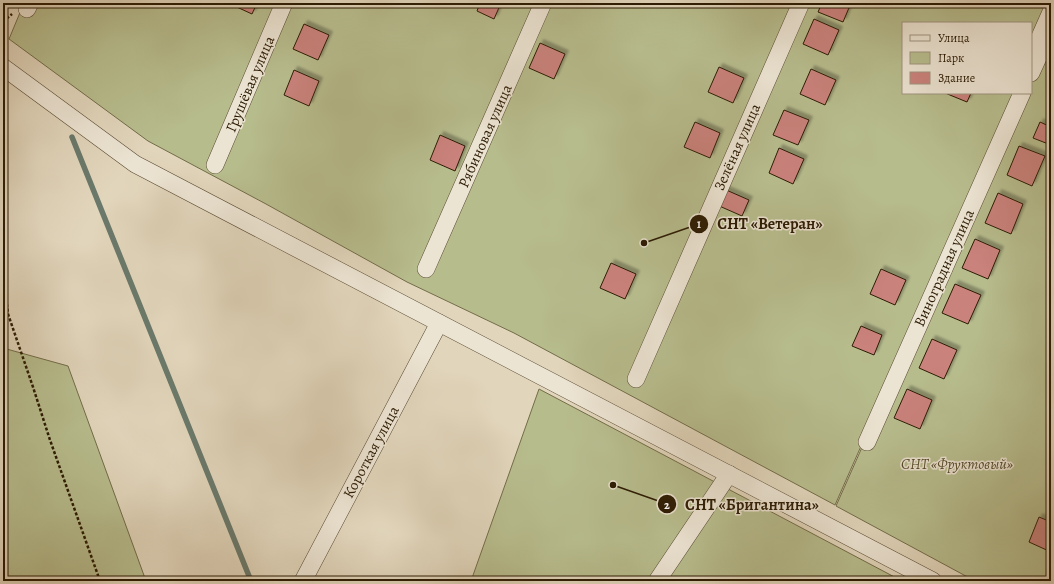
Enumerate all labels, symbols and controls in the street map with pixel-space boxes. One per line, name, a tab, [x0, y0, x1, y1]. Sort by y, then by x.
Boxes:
legend	[902, 22, 1032, 94]
text: Улица	[938, 30, 970, 46]
street label: Грушёвая улица	[221, 33, 279, 135]
text: Парк	[938, 50, 964, 66]
text: Здание	[938, 70, 975, 86]
street label: Рябиновая улица	[453, 81, 517, 191]
street label: Зелёная улица	[709, 100, 765, 194]
street label: Виноградная улица	[909, 206, 979, 330]
callout: СНТ «Ветеран»	[689, 210, 831, 238]
text: СНТ «Ветеран»	[717, 213, 823, 235]
text: 1	[697, 216, 702, 232]
street label: Короткая улица	[338, 402, 404, 502]
park label: СНТ «Фруктовый»	[901, 454, 1013, 474]
callout: СНТ «Бригантина»	[657, 490, 826, 518]
text: СНТ «Бригантина»	[685, 494, 819, 516]
text: 2	[664, 497, 670, 513]

